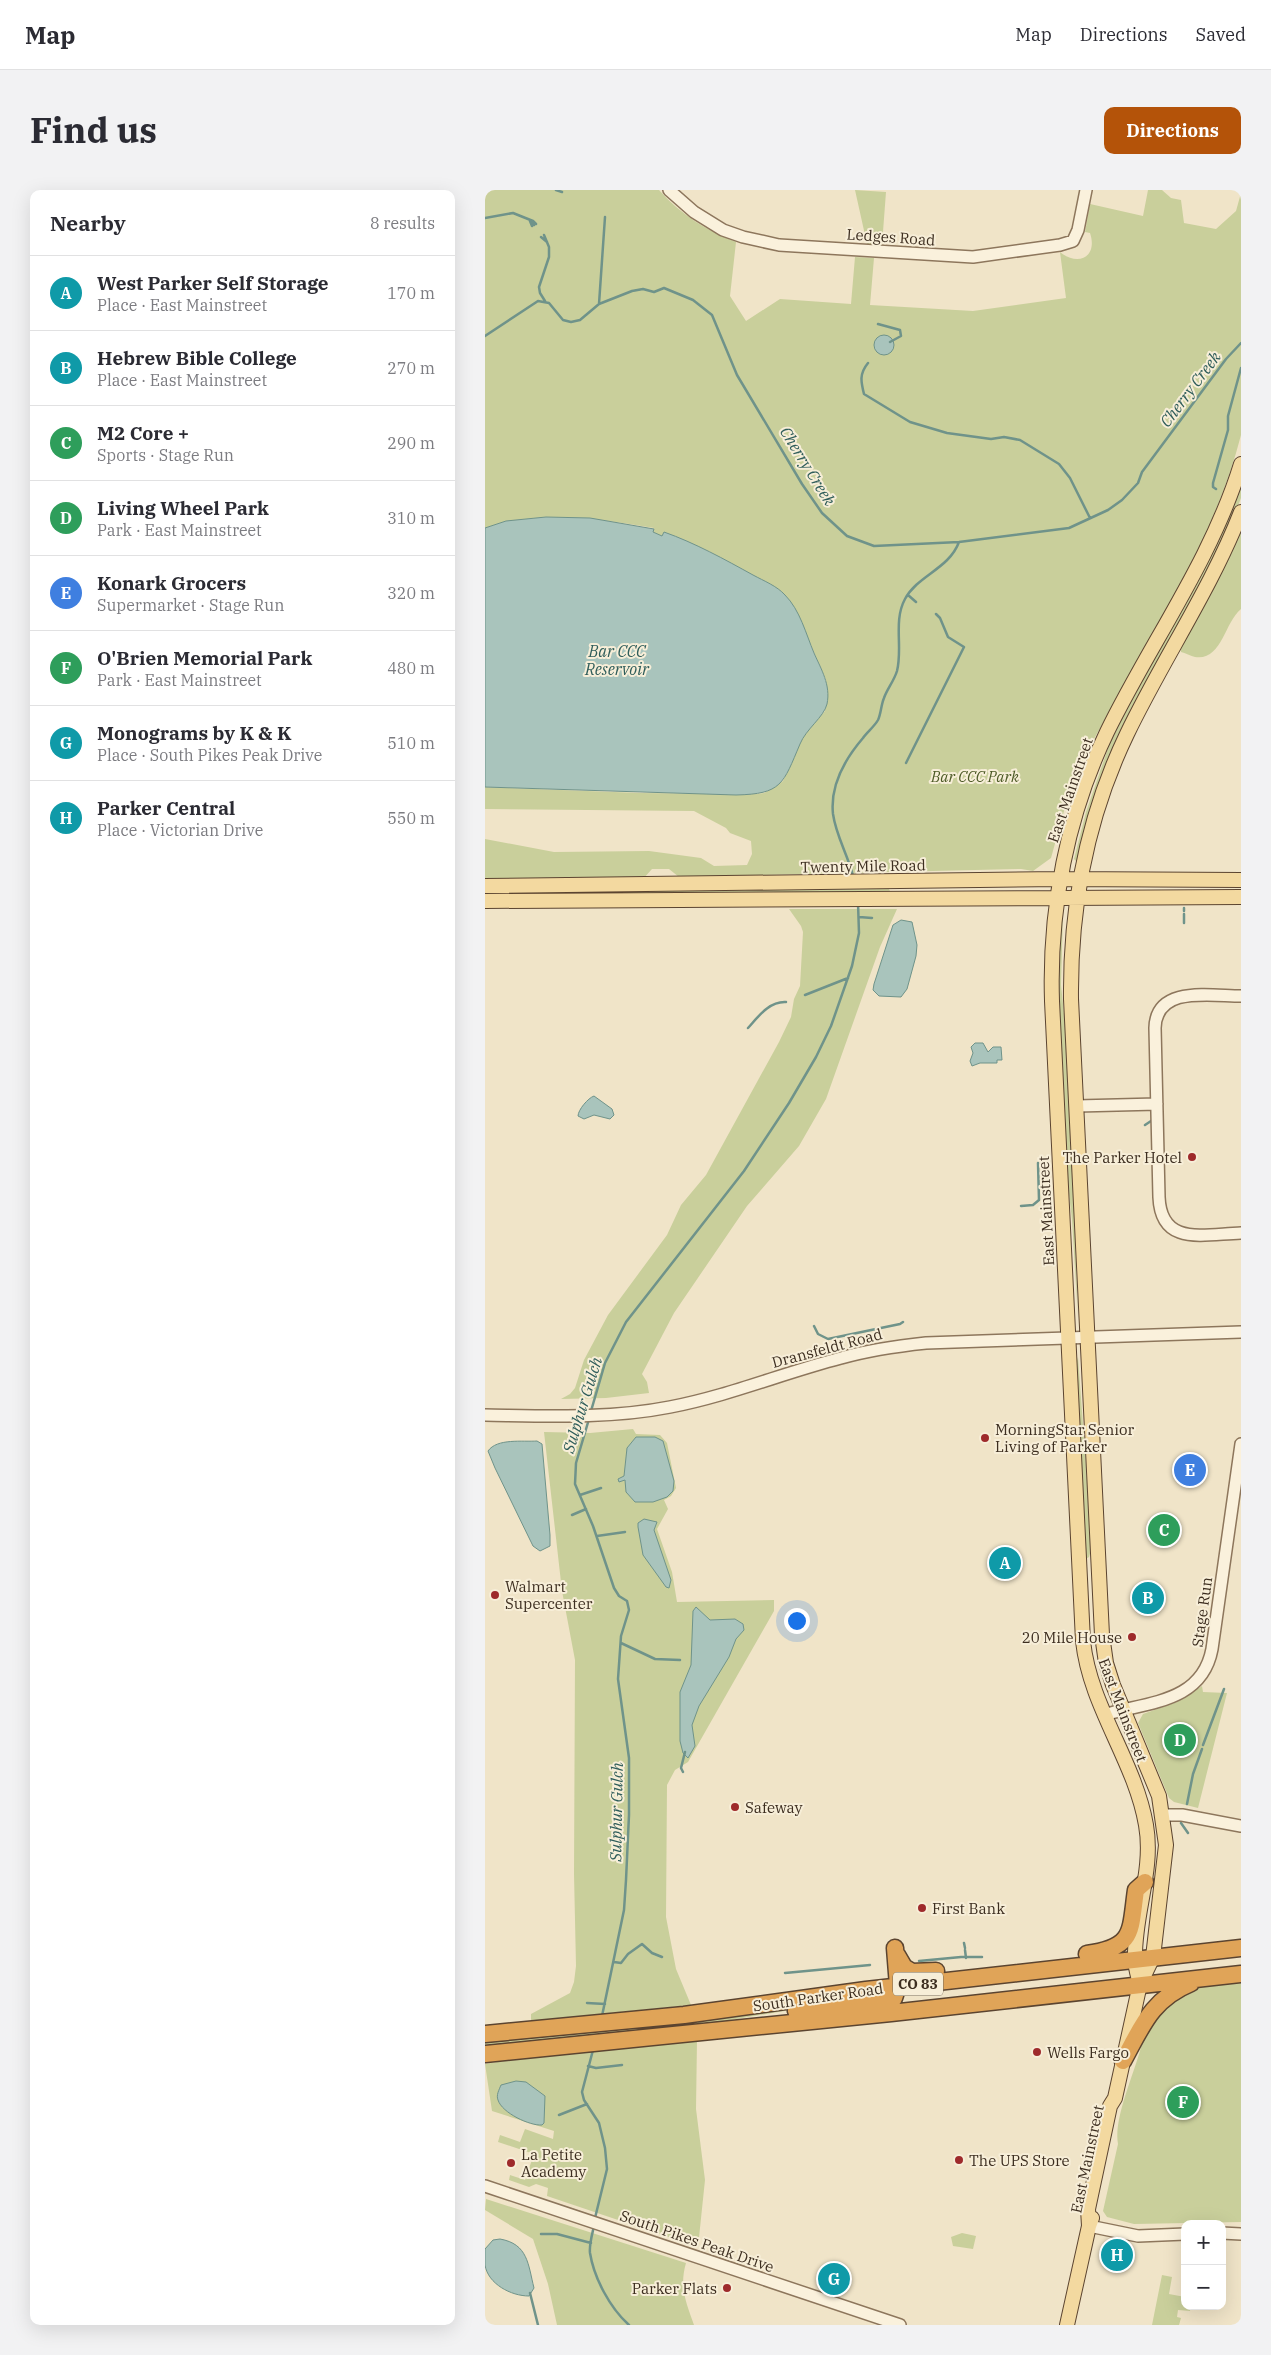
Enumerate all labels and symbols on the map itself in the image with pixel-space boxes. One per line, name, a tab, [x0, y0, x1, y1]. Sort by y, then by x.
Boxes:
street label: Ledges Road	[846, 224, 936, 250]
water label: Cherry Creek	[1155, 347, 1225, 431]
water label: Cherry Creek	[776, 423, 840, 510]
water label: Bar CCC Reservoir	[584, 641, 650, 679]
street label: East Mainstreet	[1043, 735, 1097, 845]
park label: Bar CCC Park	[930, 767, 1019, 786]
street label: Twenty Mile Road	[800, 855, 926, 877]
place label: The Parker Hotel	[1063, 1148, 1182, 1167]
marker: The Parker Hotel	[1186, 1151, 1198, 1163]
street label: East Mainstreet	[1034, 1156, 1058, 1266]
street label: Dransfeldt Road	[770, 1324, 884, 1372]
water label: Sulphur Gulch	[558, 1354, 606, 1456]
place label: MorningStar Senior Living of Parker	[995, 1420, 1134, 1456]
marker: MorningStar Senior Living of Parker	[979, 1432, 991, 1444]
pin: E	[1174, 1451, 1206, 1489]
pin: C	[1148, 1511, 1180, 1549]
pin: A	[989, 1544, 1021, 1582]
street label: Stage Run	[1188, 1575, 1216, 1648]
place label: Walmart Supercenter	[505, 1577, 593, 1613]
pin: B	[1132, 1579, 1164, 1617]
marker: Walmart Supercenter	[489, 1589, 501, 1601]
your location	[784, 1608, 810, 1634]
place label: 20 Mile House	[1022, 1628, 1122, 1647]
marker: 20 Mile House	[1126, 1631, 1138, 1643]
street label: East Mainstreet	[1094, 1655, 1152, 1765]
pin: D	[1164, 1721, 1196, 1759]
water label: Sulphur Gulch	[605, 1762, 627, 1863]
place label: Safeway	[745, 1798, 803, 1817]
marker: Safeway	[729, 1801, 741, 1813]
place label: First Bank	[932, 1899, 1005, 1918]
marker: First Bank	[916, 1902, 928, 1914]
road number: CO 83	[893, 1972, 943, 1996]
street label: South Parker Road	[752, 1978, 884, 2016]
place label: Wells Fargo	[1047, 2043, 1129, 2062]
marker: Wells Fargo	[1031, 2046, 1043, 2058]
pin: F	[1167, 2083, 1199, 2121]
street label: East Mainstreet	[1066, 2103, 1108, 2215]
place label: La Petite Academy	[521, 2145, 586, 2181]
place label: The UPS Store	[969, 2151, 1070, 2170]
marker: The UPS Store	[953, 2154, 965, 2166]
marker: La Petite Academy	[505, 2157, 517, 2169]
street label: South Pikes Peak Drive	[617, 2206, 777, 2276]
pin: H	[1101, 2236, 1133, 2274]
pin: G	[818, 2260, 850, 2298]
place label: Parker Flats	[632, 2279, 717, 2298]
marker: Parker Flats	[721, 2282, 733, 2294]

